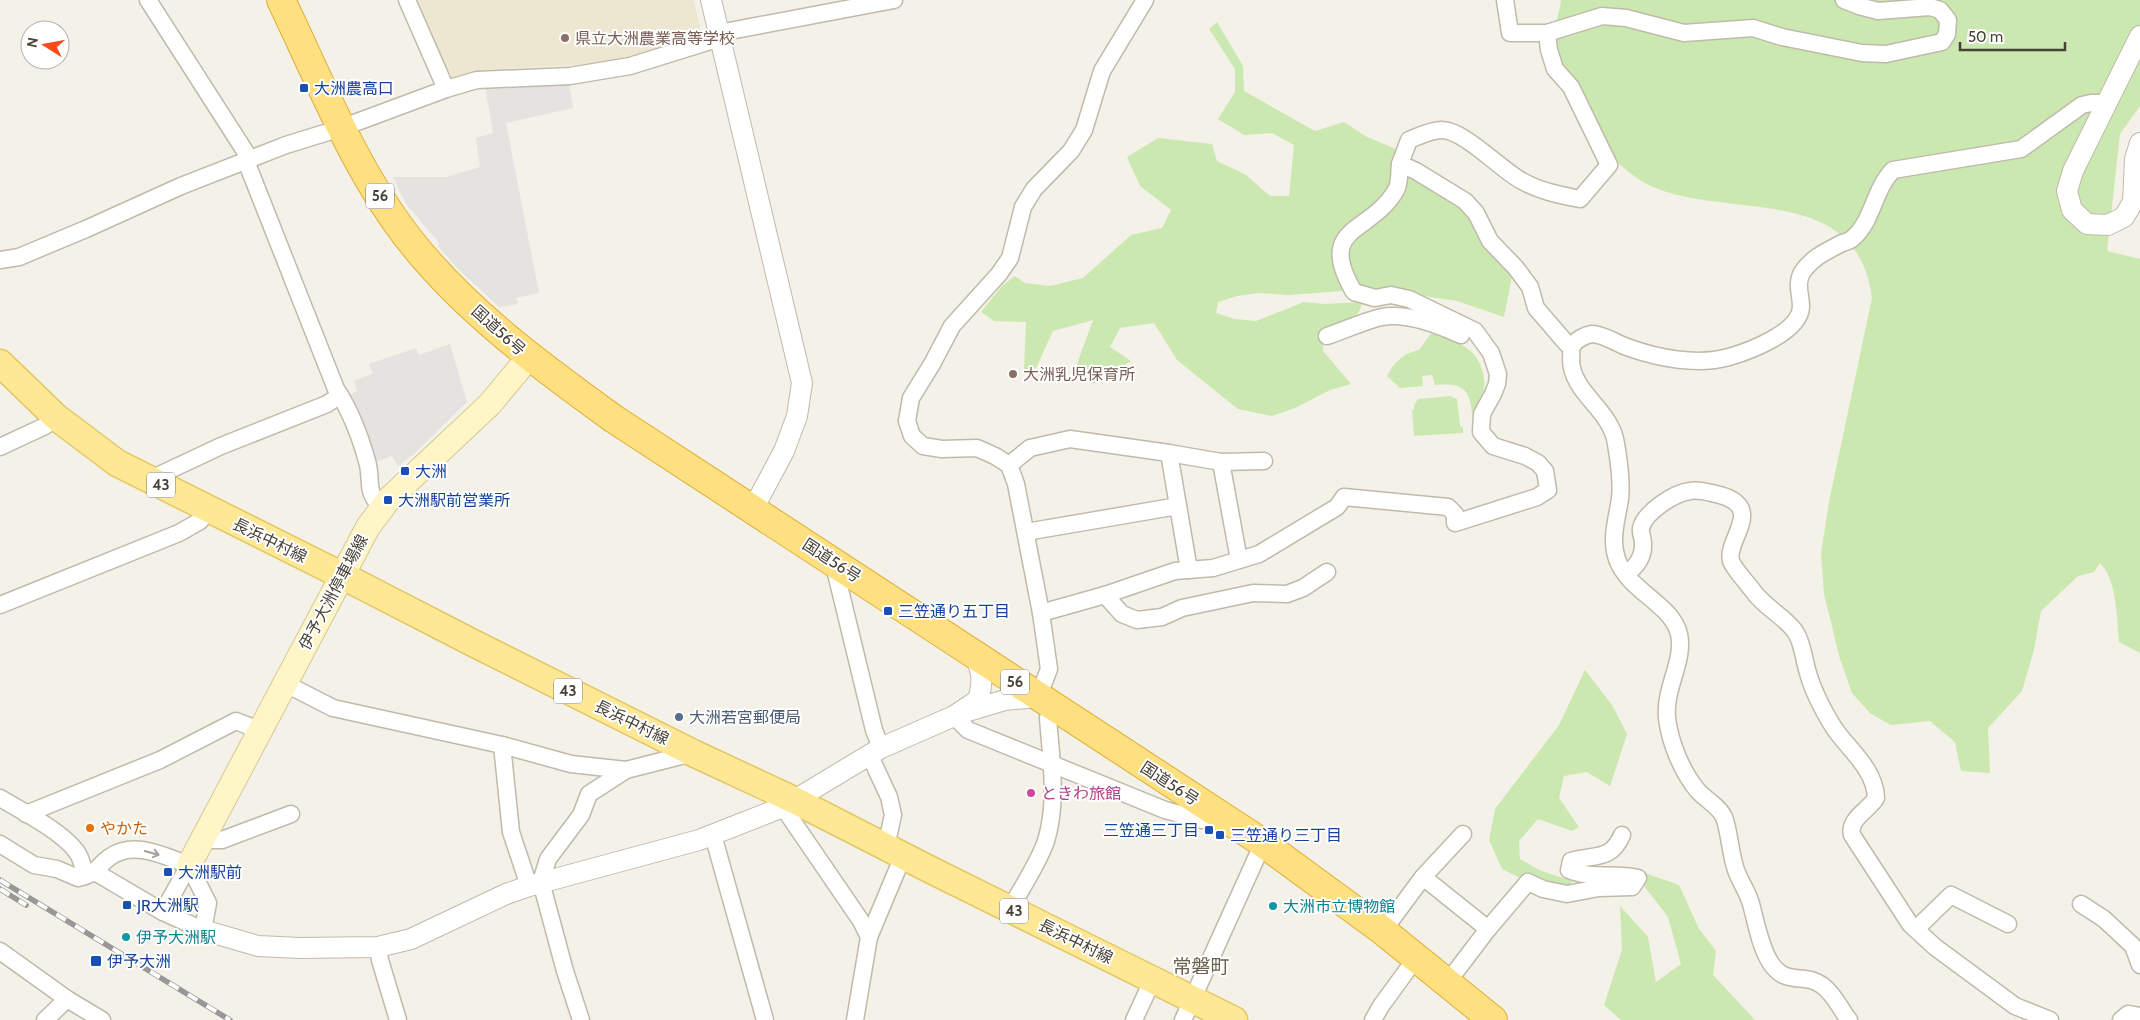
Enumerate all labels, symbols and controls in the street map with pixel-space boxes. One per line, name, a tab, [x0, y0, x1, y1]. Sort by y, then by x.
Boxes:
north arrow	[20, 20, 70, 70]
scale bar	[1960, 20, 2065, 52]
text: 50 m	[1968, 28, 2003, 46]
place label: 県立大洲農業高等学校	[575, 29, 735, 48]
marker: 県立大洲農業高等学校	[559, 32, 571, 44]
text: N	[22, 36, 42, 49]
place label: 大洲農高口	[314, 79, 394, 98]
marker: 大洲農高口	[298, 82, 310, 94]
road number: 56	[366, 184, 394, 208]
street label: 国道56号	[468, 301, 529, 359]
place label: 大洲乳児保育所	[1023, 365, 1135, 384]
marker: 大洲乳児保育所	[1007, 368, 1019, 380]
place label: 大洲	[415, 462, 447, 481]
marker: 大洲	[399, 465, 411, 477]
road number: 43	[147, 472, 175, 498]
place label: 大洲駅前営業所	[398, 491, 510, 510]
marker: 大洲駅前営業所	[382, 494, 394, 506]
street label: 長浜中村線	[230, 514, 310, 567]
street label: 伊予大洲停車場線	[295, 531, 372, 653]
street label: 国道56号	[799, 535, 864, 586]
place label: 三笠通り五丁目	[898, 602, 1010, 621]
marker: 三笠通り五丁目	[882, 605, 894, 617]
road number: 56	[1001, 670, 1029, 694]
road number: 43	[554, 678, 582, 704]
street label: 長浜中村線	[592, 696, 672, 749]
place label: 大洲若宮郵便局	[689, 708, 801, 727]
marker: 大洲若宮郵便局	[673, 711, 685, 723]
street label: 国道56号	[1137, 758, 1202, 809]
place label: ときわ旅館	[1041, 784, 1121, 803]
marker: ときわ旅館	[1025, 787, 1037, 799]
place label: やかた	[100, 819, 148, 838]
place label: 三笠通三丁目	[1103, 821, 1199, 840]
marker: やかた	[84, 822, 96, 834]
marker: 三笠通三丁目	[1203, 824, 1215, 836]
place label: 三笠通り三丁目	[1230, 826, 1342, 845]
marker: 三笠通り三丁目	[1214, 829, 1226, 841]
one-way arrow	[144, 849, 160, 858]
place label: 大洲駅前	[178, 863, 242, 882]
marker: 大洲駅前	[162, 866, 174, 878]
place label: JR大洲駅	[136, 896, 199, 915]
place label: 大洲市立博物館	[1283, 897, 1395, 916]
road number: 43	[1000, 898, 1028, 924]
marker: JR大洲駅	[121, 899, 133, 911]
marker: 大洲市立博物館	[1267, 900, 1279, 912]
street label: 長浜中村線	[1036, 915, 1116, 968]
place label: 伊予大洲駅	[136, 928, 216, 947]
marker: 伊予大洲駅	[120, 931, 132, 943]
place label: 伊予大洲	[107, 952, 171, 971]
marker: 伊予大洲	[89, 954, 103, 968]
district label: 常磐町	[1172, 955, 1230, 978]

